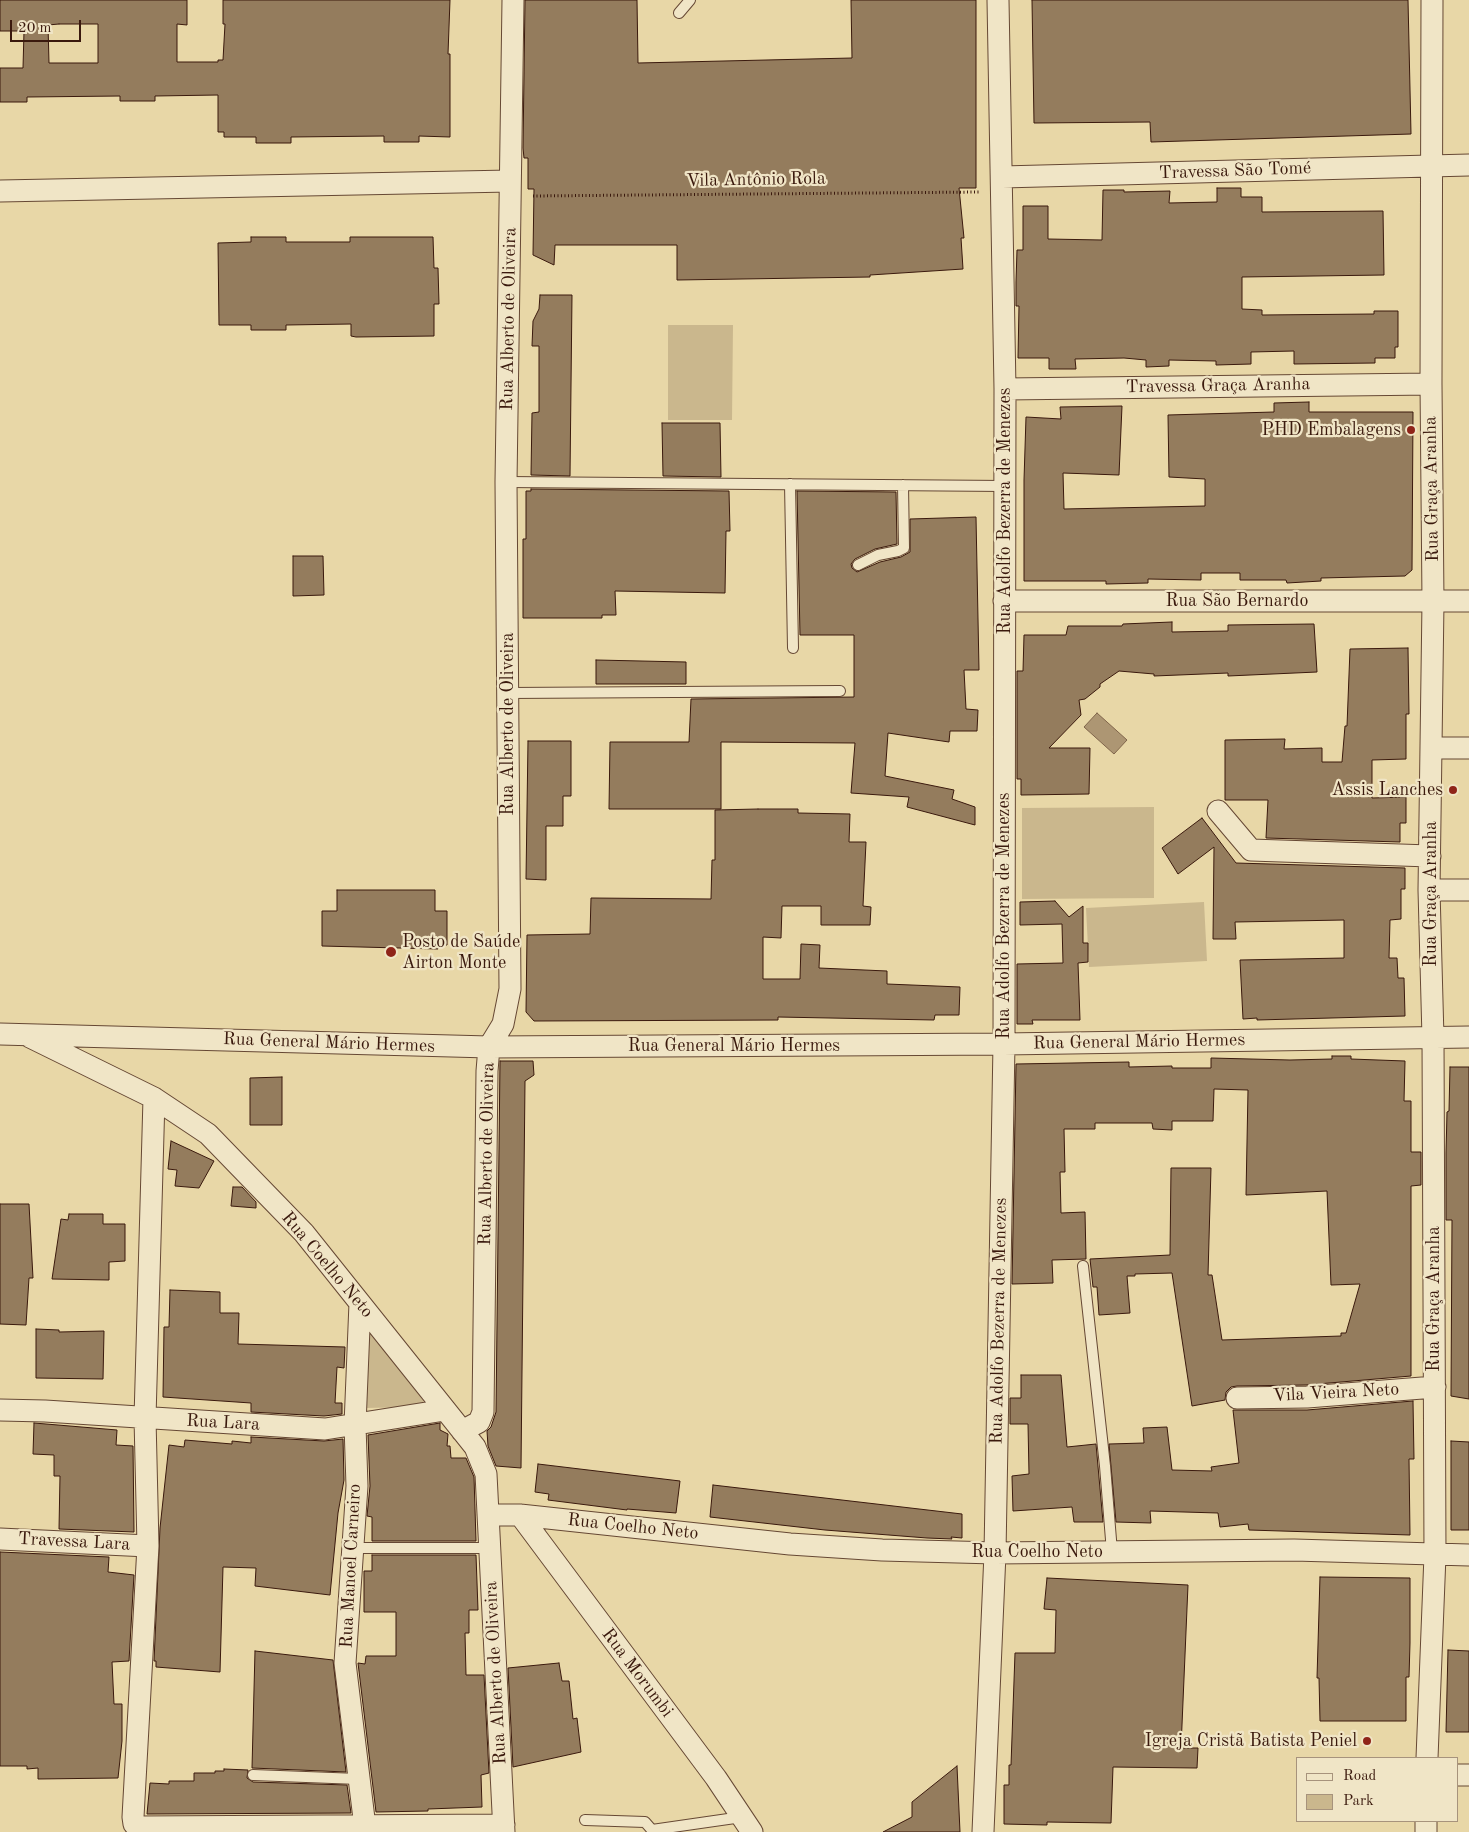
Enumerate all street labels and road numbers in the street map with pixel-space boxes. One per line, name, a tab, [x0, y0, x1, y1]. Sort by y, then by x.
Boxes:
street label: Travessa São Tomé	[1159, 158, 1311, 184]
street label: Vila Antônio Rola	[686, 168, 826, 192]
street label: Rua Alberto de Oliveira	[497, 227, 521, 411]
street label: Travessa Graça Aranha	[1126, 374, 1310, 398]
street label: Rua Adolfo Bezerra de Menezes	[994, 388, 1016, 634]
street label: Rua Graça Aranha	[1420, 416, 1444, 562]
street label: Rua São Bernardo	[1166, 590, 1308, 612]
street label: Rua Alberto de Oliveira	[497, 632, 519, 816]
street label: Rua Adolfo Bezerra de Menezes	[993, 793, 1015, 1039]
street label: Rua Graça Aranha	[1420, 821, 1442, 967]
street label: Rua General Mário Hermes	[223, 1029, 435, 1057]
street label: Rua General Mário Hermes	[1033, 1029, 1245, 1055]
street label: Rua General Mário Hermes	[628, 1035, 840, 1057]
street label: Rua Alberto de Oliveira	[475, 1062, 499, 1246]
street label: Rua Adolfo Bezerra de Menezes	[986, 1197, 1012, 1445]
street label: Rua Coelho Neto	[276, 1208, 378, 1322]
street label: Rua Graça Aranha	[1423, 1226, 1445, 1372]
street label: Vila Vieira Neto	[1272, 1379, 1400, 1407]
street label: Rua Lara	[186, 1410, 260, 1436]
street label: Rua Manoel Carneiro	[336, 1483, 366, 1649]
street label: Rua Coelho Neto	[566, 1509, 700, 1545]
street label: Travessa Lara	[17, 1528, 131, 1556]
street label: Rua Coelho Neto	[971, 1541, 1103, 1563]
street label: Rua Alberto de Oliveira	[480, 1581, 512, 1765]
street label: Rua Morumbi	[597, 1624, 677, 1722]

